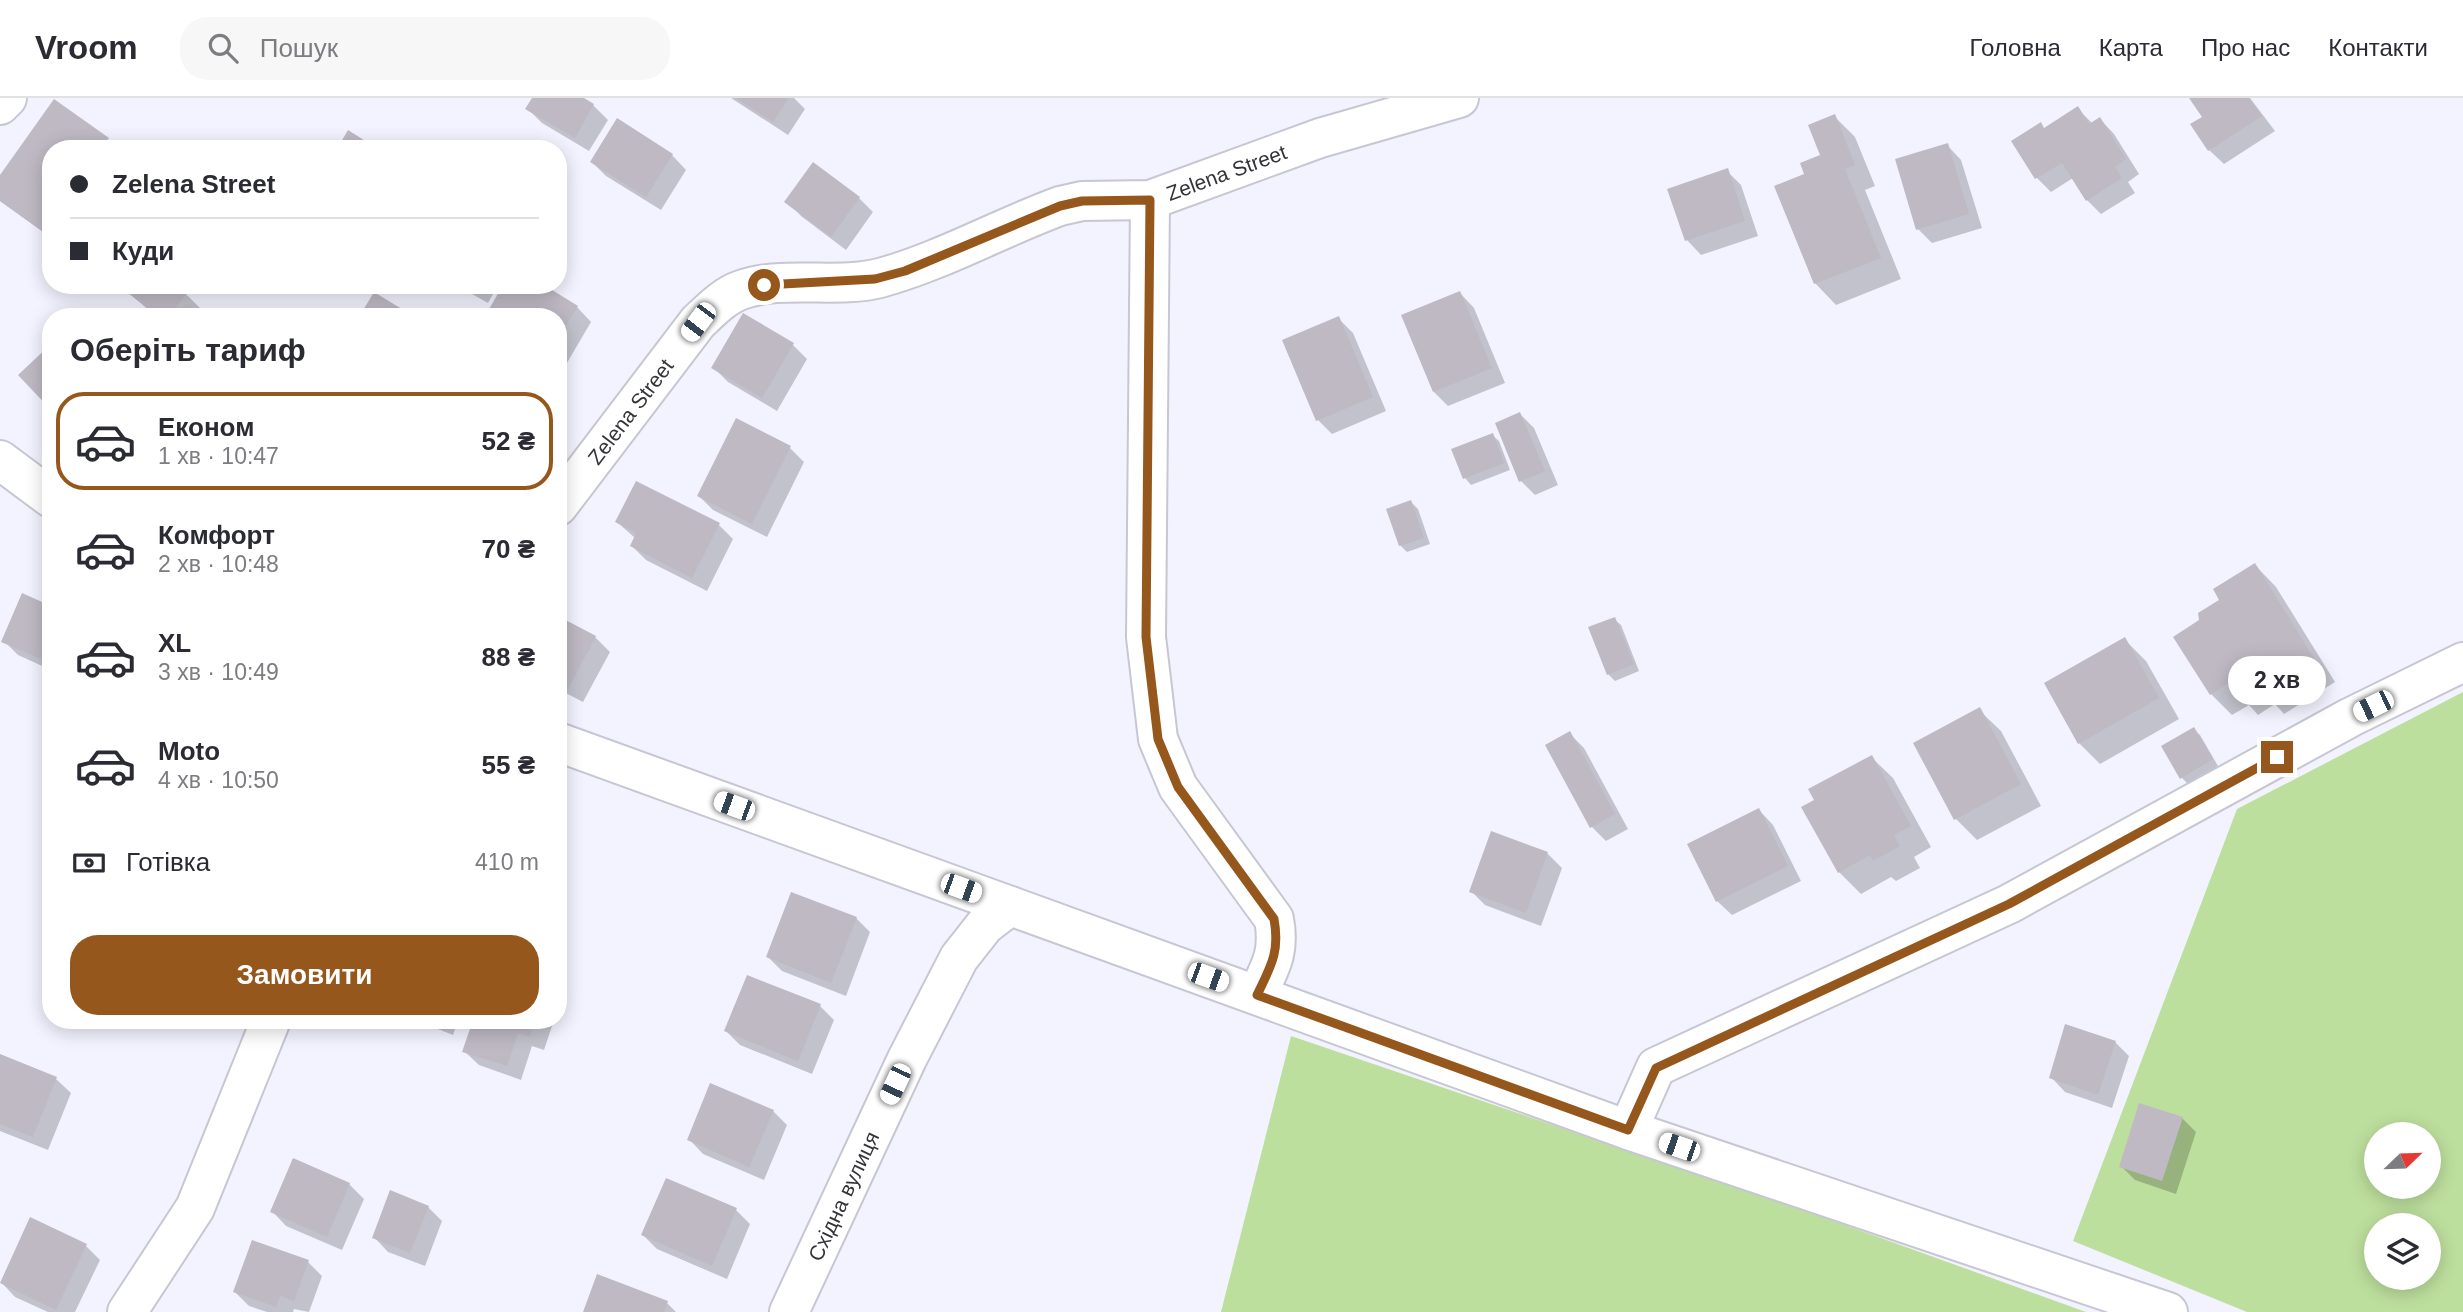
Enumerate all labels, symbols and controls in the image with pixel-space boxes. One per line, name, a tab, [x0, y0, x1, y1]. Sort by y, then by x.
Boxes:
search box	[180, 17, 670, 80]
text: Vroom	[35, 29, 138, 66]
icon: search	[204, 29, 242, 67]
text: Пошук	[260, 33, 338, 63]
text: Головна	[1970, 34, 2061, 61]
text: Карта	[2099, 34, 2163, 61]
text: Про нас	[2201, 34, 2290, 61]
text: Контакти	[2328, 34, 2428, 61]
street label: Zelena Street	[1163, 140, 1290, 205]
text: Zelena Street	[112, 169, 275, 199]
text: Куди	[112, 236, 174, 266]
route start	[748, 269, 780, 301]
car	[677, 299, 720, 345]
text: Оберіть тариф	[70, 332, 306, 368]
street label: Zelena Street	[583, 354, 678, 468]
icon: car	[74, 410, 137, 473]
text: Економ	[158, 412, 254, 442]
text: 52 ₴	[482, 426, 535, 456]
text: 1 хв · 10:47	[158, 443, 279, 469]
icon: car	[74, 518, 137, 581]
text: Комфорт	[158, 520, 275, 550]
text: 70 ₴	[482, 534, 535, 564]
text: 2 хв · 10:48	[158, 551, 279, 577]
icon: car	[74, 626, 137, 689]
text: XL	[158, 628, 191, 658]
text: 88 ₴	[482, 642, 535, 672]
callout: 2 хв	[2228, 656, 2326, 704]
text: 3 хв · 10:49	[158, 659, 279, 685]
text: 2 хв	[2254, 667, 2300, 693]
car	[2350, 687, 2397, 725]
icon: car	[74, 734, 137, 797]
text: Moto	[158, 736, 220, 766]
route end	[2261, 741, 2293, 773]
text: 55 ₴	[482, 750, 535, 780]
text: 4 хв · 10:50	[158, 767, 279, 793]
car	[711, 789, 758, 823]
icon: cash	[70, 844, 108, 882]
text: Готівка	[126, 847, 210, 877]
text: 410 m	[475, 849, 539, 875]
car	[938, 871, 985, 905]
button: Замовити	[70, 935, 539, 1015]
car	[1185, 960, 1232, 994]
car	[877, 1061, 914, 1107]
north arrow	[2364, 1122, 2441, 1199]
map controls	[2364, 1122, 2441, 1290]
street label: Східна вулиця	[803, 1128, 883, 1264]
car	[1656, 1130, 1703, 1164]
button: layers	[2364, 1213, 2441, 1290]

